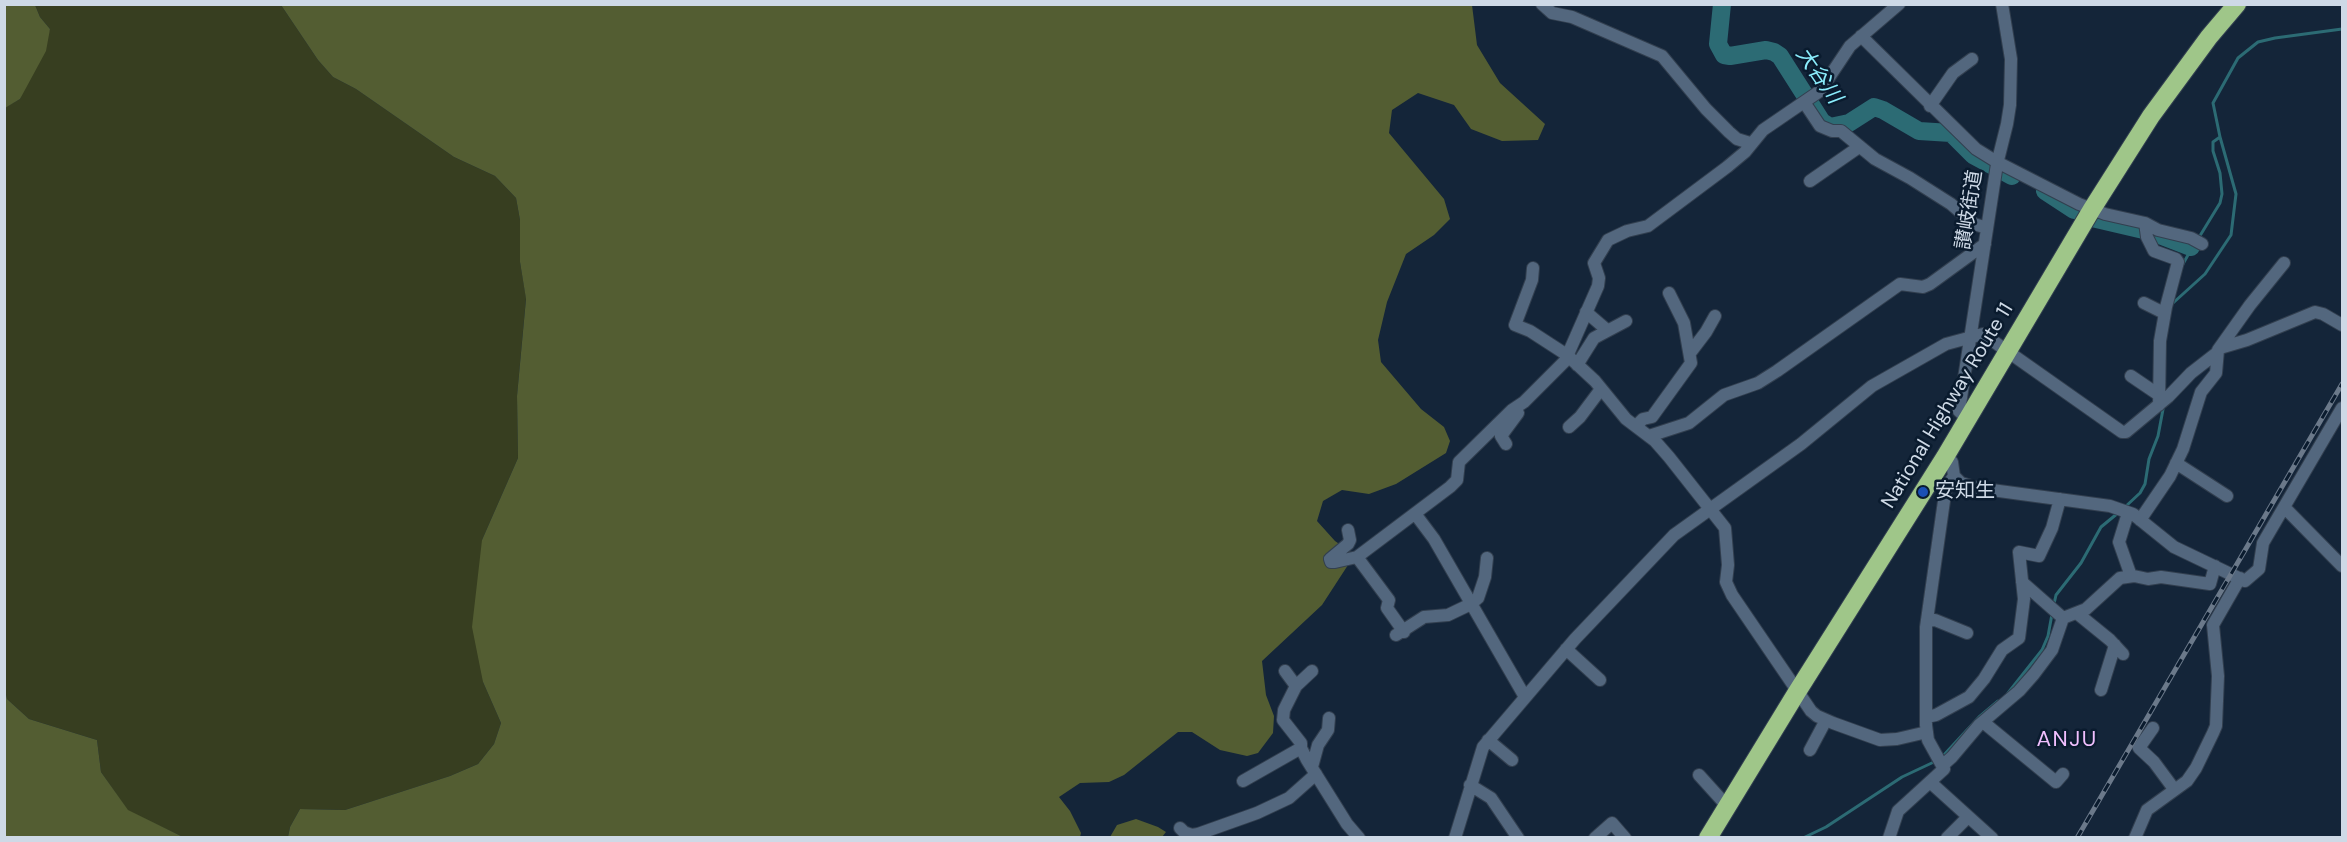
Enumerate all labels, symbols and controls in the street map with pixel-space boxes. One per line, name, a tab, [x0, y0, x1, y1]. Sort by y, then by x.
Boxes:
water label: 大谷川	[1790, 43, 1846, 109]
street label: 讃岐街道	[1952, 169, 1988, 251]
street label: National Highway Route 11	[1877, 299, 2019, 513]
place label: 安知生	[1935, 480, 1995, 504]
marker: 安知生	[1916, 485, 1930, 499]
district label: ANJU	[2036, 727, 2098, 753]

